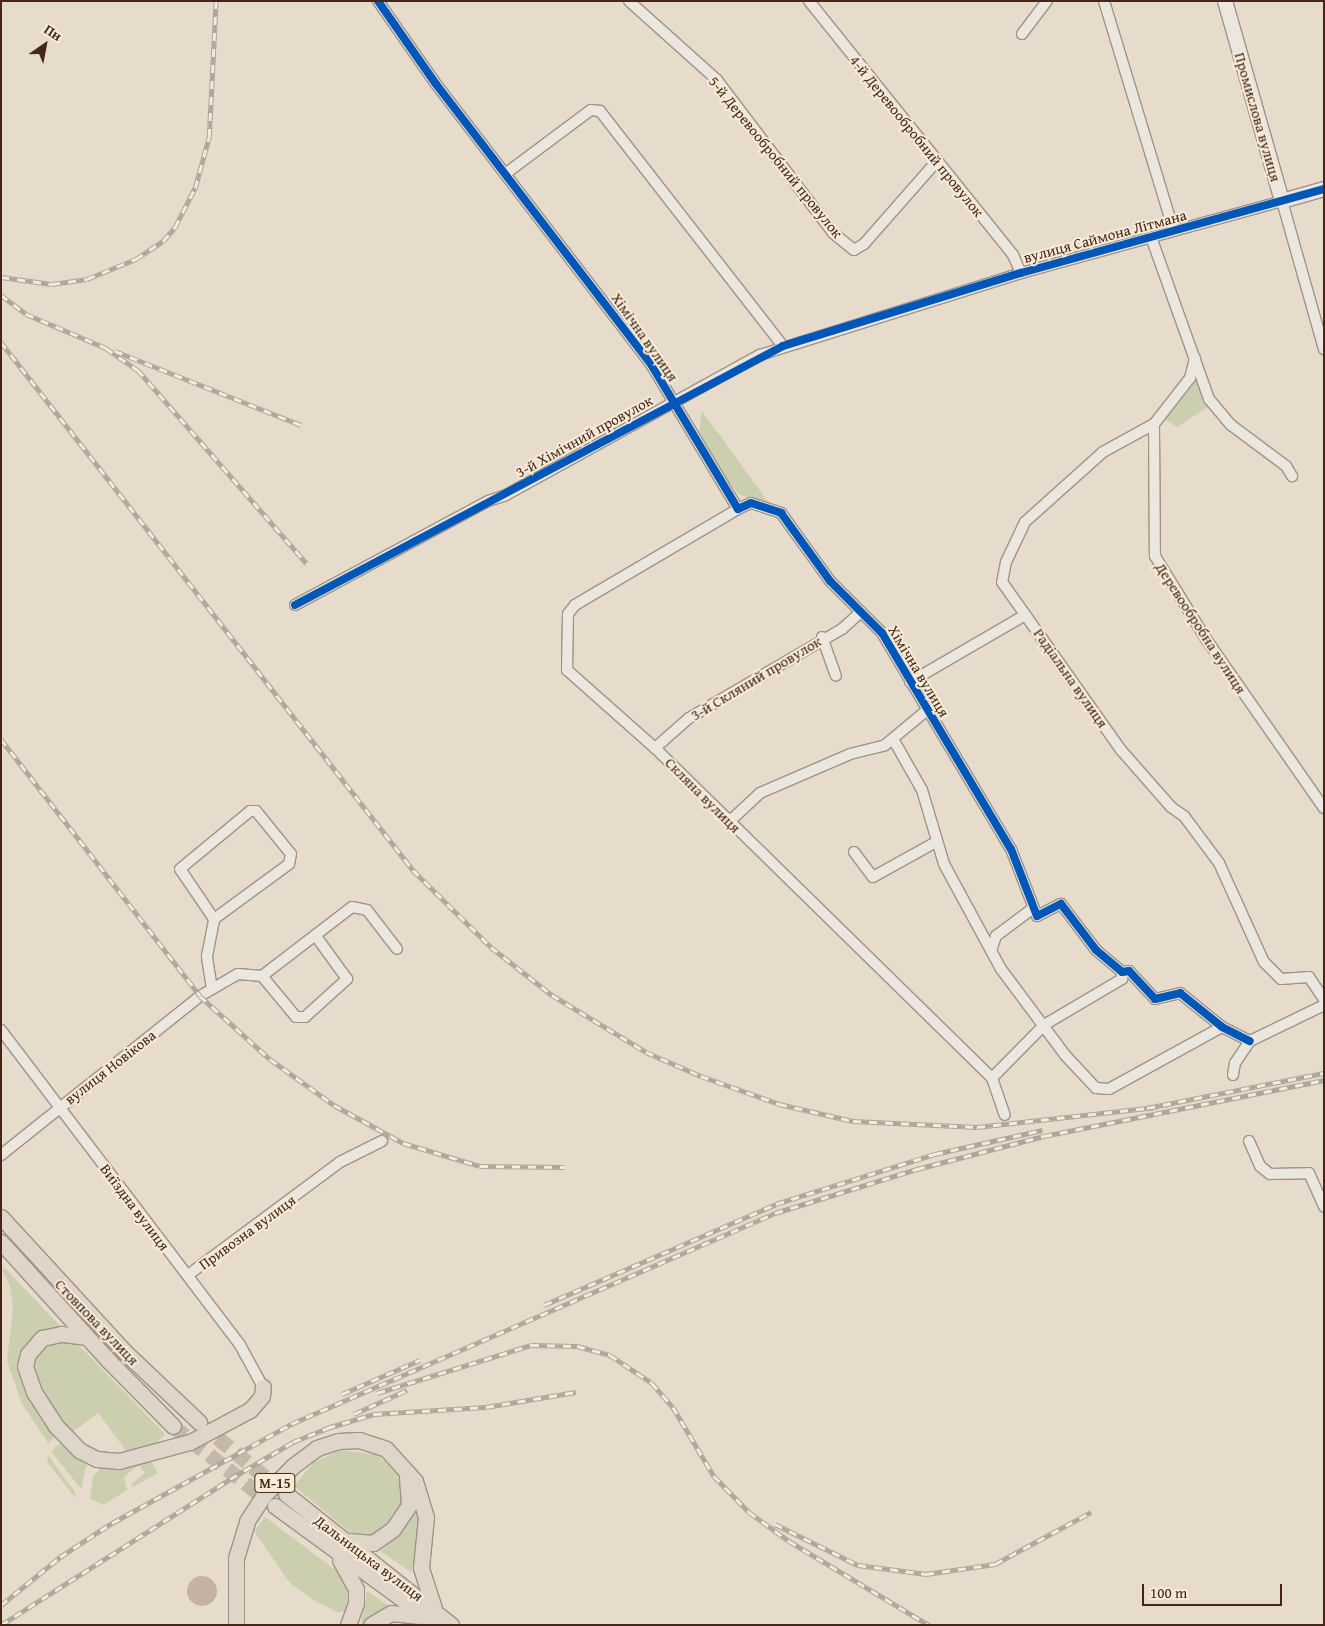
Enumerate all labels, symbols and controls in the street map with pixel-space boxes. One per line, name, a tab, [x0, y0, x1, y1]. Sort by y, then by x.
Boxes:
text: Пн	[40, 19, 66, 46]
north arrow	[20, 20, 70, 70]
street label: Промислова вулиця	[1231, 50, 1285, 184]
street label: 4-й Деревообробний провулок	[846, 52, 988, 220]
street label: 5-й Деревообробний провулок	[705, 73, 847, 241]
street label: вулиця Саймона Літмана	[1022, 206, 1188, 266]
street label: Хімічна вулиця	[608, 289, 682, 385]
street label: 3-й Хімічний провулок	[512, 391, 656, 481]
street label: Деревообробна вулиця	[1152, 559, 1250, 697]
street label: Хімічна вулиця	[885, 622, 953, 720]
street label: Радіальна вулиця	[1030, 625, 1112, 731]
street label: 3-й Скляний провулок	[687, 632, 825, 724]
street label: Скляна вулиця	[662, 754, 744, 836]
street label: вулиця Новікова	[61, 1026, 159, 1108]
street label: Виїздна вулиця	[97, 1160, 173, 1254]
street label: Привозна вулиця	[195, 1191, 299, 1273]
street label: Стовпова вулиця	[51, 1275, 143, 1369]
road number: М-15	[254, 1472, 296, 1495]
street label: Дальницька вулиця	[311, 1511, 427, 1605]
scale bar	[1145, 1574, 1285, 1606]
text: 100 m	[1150, 1582, 1187, 1603]

